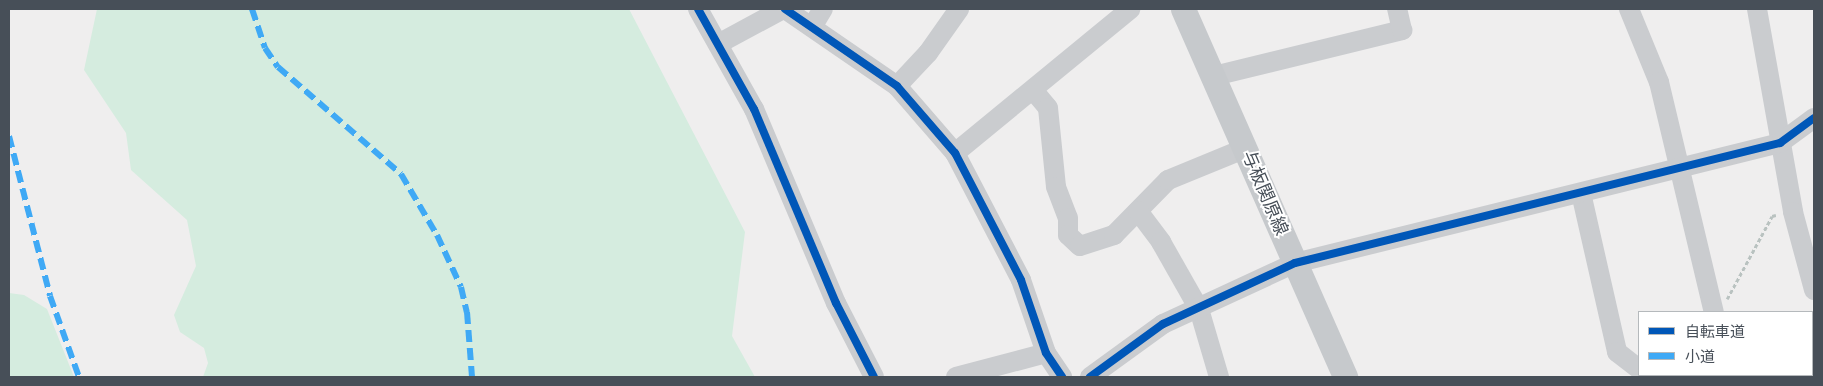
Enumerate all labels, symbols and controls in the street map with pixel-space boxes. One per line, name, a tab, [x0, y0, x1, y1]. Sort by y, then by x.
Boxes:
street label: 与板関原線	[1237, 147, 1293, 239]
legend	[1638, 311, 1813, 376]
text: 自転車道	[1685, 323, 1745, 341]
text: 小道	[1685, 348, 1715, 366]

